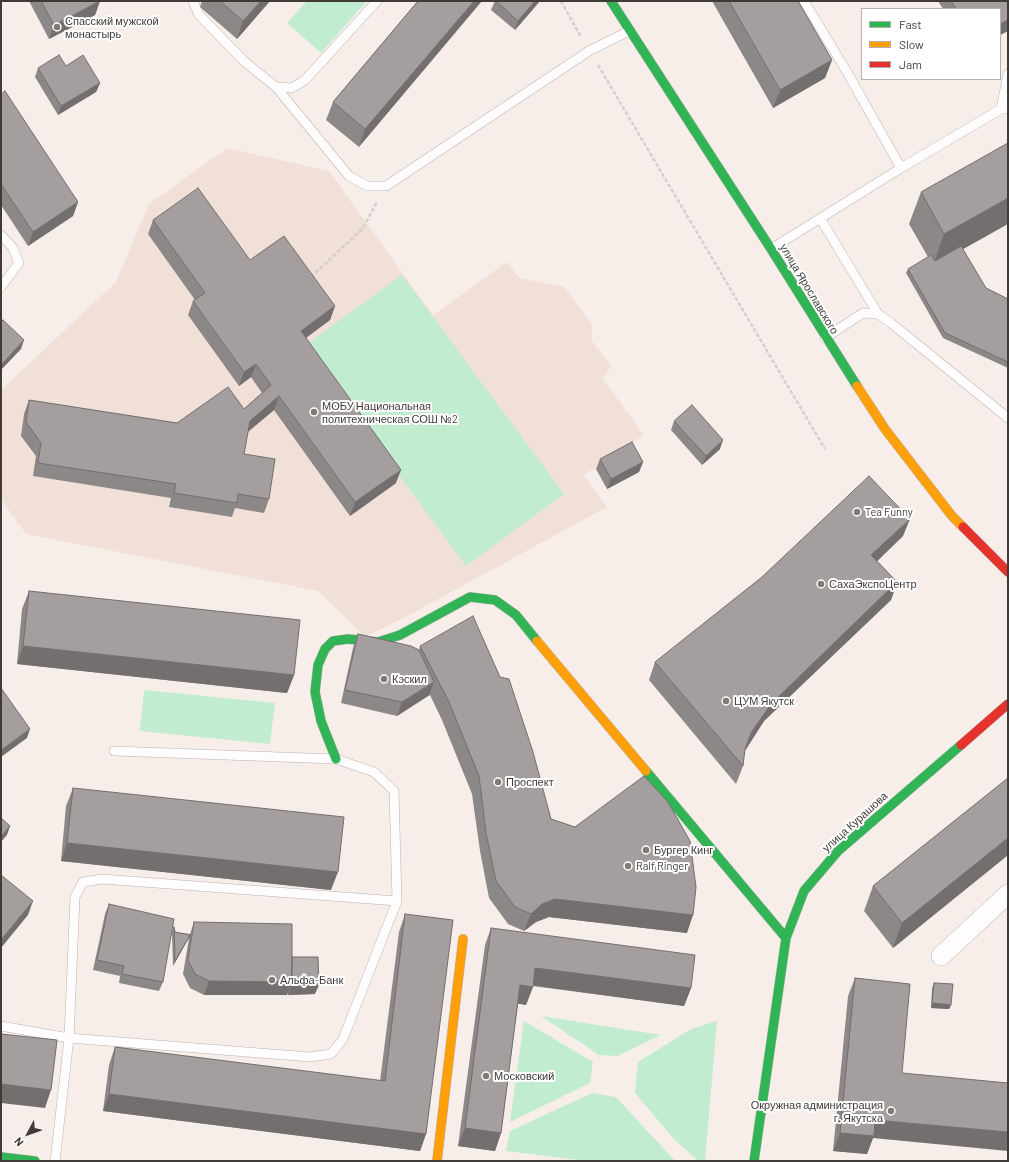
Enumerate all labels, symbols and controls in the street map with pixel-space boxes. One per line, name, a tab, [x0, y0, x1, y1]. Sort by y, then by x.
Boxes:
legend	[861, 8, 1001, 80]
place label: Спасский мужской монастырь	[65, 14, 159, 40]
text: Fast	[899, 17, 922, 31]
marker: Спасский мужской монастырь	[52, 22, 62, 32]
text: Slow	[899, 37, 924, 51]
text: Jam	[899, 57, 922, 71]
street label: улица Ярославского	[777, 242, 841, 336]
place label: МОБУ Национальная политехническая СОШ №2	[322, 399, 458, 425]
marker: МОБУ Национальная политехническая СОШ №2	[309, 407, 319, 417]
place label: Tea Funny	[865, 505, 913, 519]
marker: Tea Funny	[852, 507, 862, 517]
place label: СахаЭкспоЦентр	[829, 577, 917, 591]
marker: СахаЭкспоЦентр	[816, 579, 826, 589]
place label: Кэскил	[392, 672, 427, 686]
marker: Кэскил	[379, 674, 389, 684]
place label: ЦУМ Якутск	[734, 694, 794, 708]
marker: ЦУМ Якутск	[721, 696, 731, 706]
place label: Проспект	[506, 775, 554, 789]
marker: Проспект	[493, 777, 503, 787]
street label: улица Курашова	[820, 789, 890, 855]
place label: Бургер Кинг	[654, 843, 713, 857]
marker: Бургер Кинг	[641, 845, 651, 855]
place label: Ralf Ringer	[636, 859, 688, 873]
marker: Ralf Ringer	[623, 861, 633, 871]
place label: Альфа-Банк	[280, 973, 343, 987]
marker: Альфа-Банк	[267, 975, 277, 985]
place label: Московский	[494, 1069, 554, 1083]
marker: Московский	[481, 1071, 491, 1081]
place label: Окружная администрация г. Якутска	[751, 1098, 883, 1124]
marker: Окружная администрация г. Якутска	[886, 1106, 896, 1116]
north arrow	[8, 1114, 48, 1154]
text: N	[11, 1135, 26, 1149]

